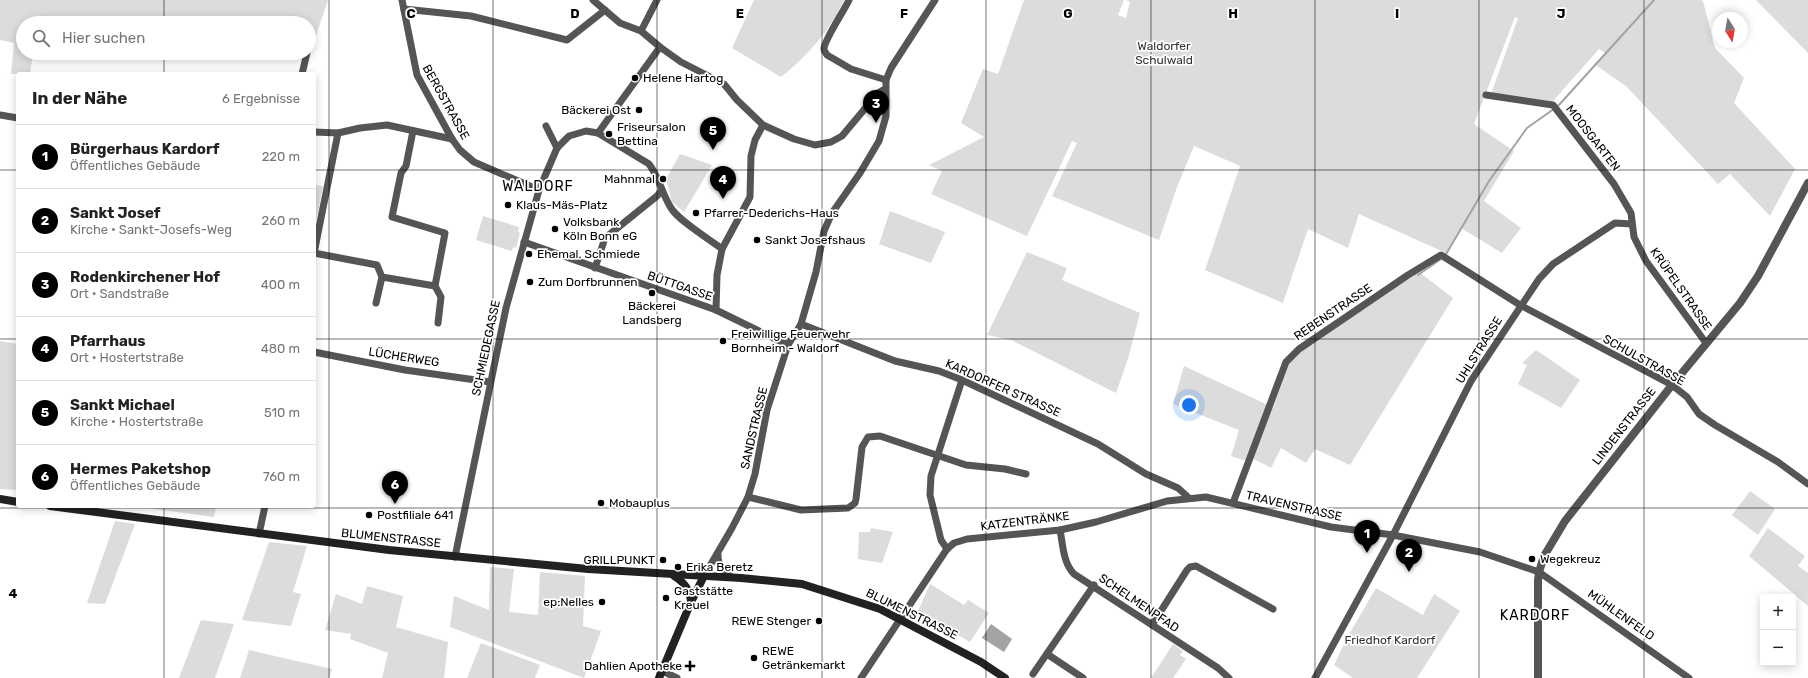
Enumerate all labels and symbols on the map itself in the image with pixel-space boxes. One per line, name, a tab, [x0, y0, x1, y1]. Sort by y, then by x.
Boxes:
text: C	[406, 6, 416, 21]
text: D	[570, 6, 580, 21]
text: E	[736, 6, 744, 21]
text: F	[900, 6, 908, 21]
text: G	[1063, 6, 1073, 21]
text: H	[1228, 6, 1238, 21]
text: I	[1395, 6, 1399, 21]
text: J	[1557, 6, 1565, 21]
north arrow	[1712, 12, 1748, 48]
park label: Waldorfer Schulwald	[1135, 39, 1193, 67]
street label: BERGSTRASSE	[420, 62, 472, 142]
place label: Helene Hartog	[643, 71, 723, 85]
marker: Helene Hartog	[630, 73, 640, 83]
pin: 3	[863, 90, 889, 123]
street label: MOOSGARTEN	[1563, 102, 1623, 174]
place label: Bäckerei Ost	[561, 103, 631, 117]
marker: Bäckerei Ost	[634, 105, 644, 115]
pin: 5	[700, 117, 726, 150]
place label: Friseursalon Bettina	[617, 120, 686, 148]
marker: Friseursalon Bettina	[604, 129, 614, 139]
pin: 4	[710, 166, 736, 199]
place label: Mahnmal	[604, 172, 655, 186]
marker: Mahnmal	[658, 174, 668, 184]
district label: WALDORF	[502, 178, 574, 195]
place label: Klaus-Mäs-Platz	[516, 198, 608, 212]
marker: Klaus-Mäs-Platz	[503, 200, 513, 210]
place label: Pfarrer-Dederichs-Haus	[704, 206, 839, 220]
marker: Pfarrer-Dederichs-Haus	[691, 208, 701, 218]
place label: Volksbank Köln Bonn eG	[563, 215, 637, 243]
marker: Volksbank Köln Bonn eG	[550, 224, 560, 234]
place label: Sankt Josefshaus	[765, 233, 865, 247]
marker: Sankt Josefshaus	[752, 235, 762, 245]
street label: KRÜPELSTRASSE	[1647, 245, 1715, 333]
place label: Ehemal. Schmiede	[537, 247, 640, 261]
marker: Ehemal. Schmiede	[524, 249, 534, 259]
street label: BÜTTGASSE	[645, 268, 715, 304]
place label: Zum Dorfbrunnen	[538, 275, 638, 289]
marker: Zum Dorfbrunnen	[525, 277, 535, 287]
street label: REBENSTRASSE	[1291, 281, 1375, 343]
marker: Bäckerei Landsberg	[647, 288, 657, 298]
street label: SCHMIEDEGASSE	[469, 299, 503, 397]
place label: Bäckerei Landsberg	[622, 299, 682, 327]
street label: UHLSTRASSE	[1453, 314, 1505, 386]
place label: Freiwillige Feuerwehr Bornheim - Waldorf	[731, 327, 851, 355]
street label: SCHULSTRASSE	[1601, 332, 1687, 388]
marker: Freiwillige Feuerwehr Bornheim - Waldorf	[718, 336, 728, 346]
street label: LÜCHERWEG	[368, 344, 440, 370]
street label: KARDORFER STRASSE	[943, 356, 1063, 420]
street label: LINDENSTRASSE	[1589, 384, 1659, 468]
street label: SANDSTRASSE	[738, 385, 770, 471]
your location	[1179, 395, 1199, 415]
pin: 6	[382, 471, 408, 504]
street label: TRAVENSTRASSE	[1245, 488, 1343, 524]
place label: Mobauplus	[609, 496, 670, 510]
marker: Mobauplus	[596, 498, 606, 508]
place label: Postfiliale 641	[377, 508, 454, 522]
street label: KATZENTRÄNKE	[980, 509, 1070, 533]
marker: Postfiliale 641	[364, 510, 374, 520]
pin: 1	[1354, 520, 1380, 553]
street label: BLUMENSTRASSE	[340, 526, 442, 550]
pin: 2	[1396, 539, 1422, 572]
place label: Wegekreuz	[1540, 552, 1601, 566]
place label: GRILLPUNKT	[584, 553, 655, 567]
marker: Wegekreuz	[1527, 554, 1537, 564]
marker: GRILLPUNKT	[658, 555, 668, 565]
place label: Erika Beretz	[686, 560, 753, 574]
marker: Erika Beretz	[673, 562, 683, 572]
street label: SCHELMENPFAD	[1096, 571, 1182, 635]
place label: Gaststätte Kreuel	[674, 584, 733, 612]
text: 4	[9, 586, 18, 601]
street label: BLUMENSTRASSE	[864, 586, 960, 642]
street label: MÜHLENFELD	[1585, 587, 1657, 643]
marker: Gaststätte Kreuel	[661, 593, 671, 603]
place label: ep:Nelles	[543, 595, 594, 609]
marker: ep:Nelles	[597, 597, 607, 607]
district label: KARDORF	[1500, 607, 1570, 624]
place label: REWE Stenger	[731, 614, 811, 628]
marker: REWE Stenger	[814, 616, 824, 626]
park label: Friedhof Kardorf	[1345, 633, 1436, 647]
place label: REWE Getränkemarkt	[762, 644, 846, 672]
marker: REWE Getränkemarkt	[749, 653, 759, 663]
place label: Dahlien Apotheke	[584, 659, 682, 673]
marker: Dahlien Apotheke	[685, 661, 695, 671]

